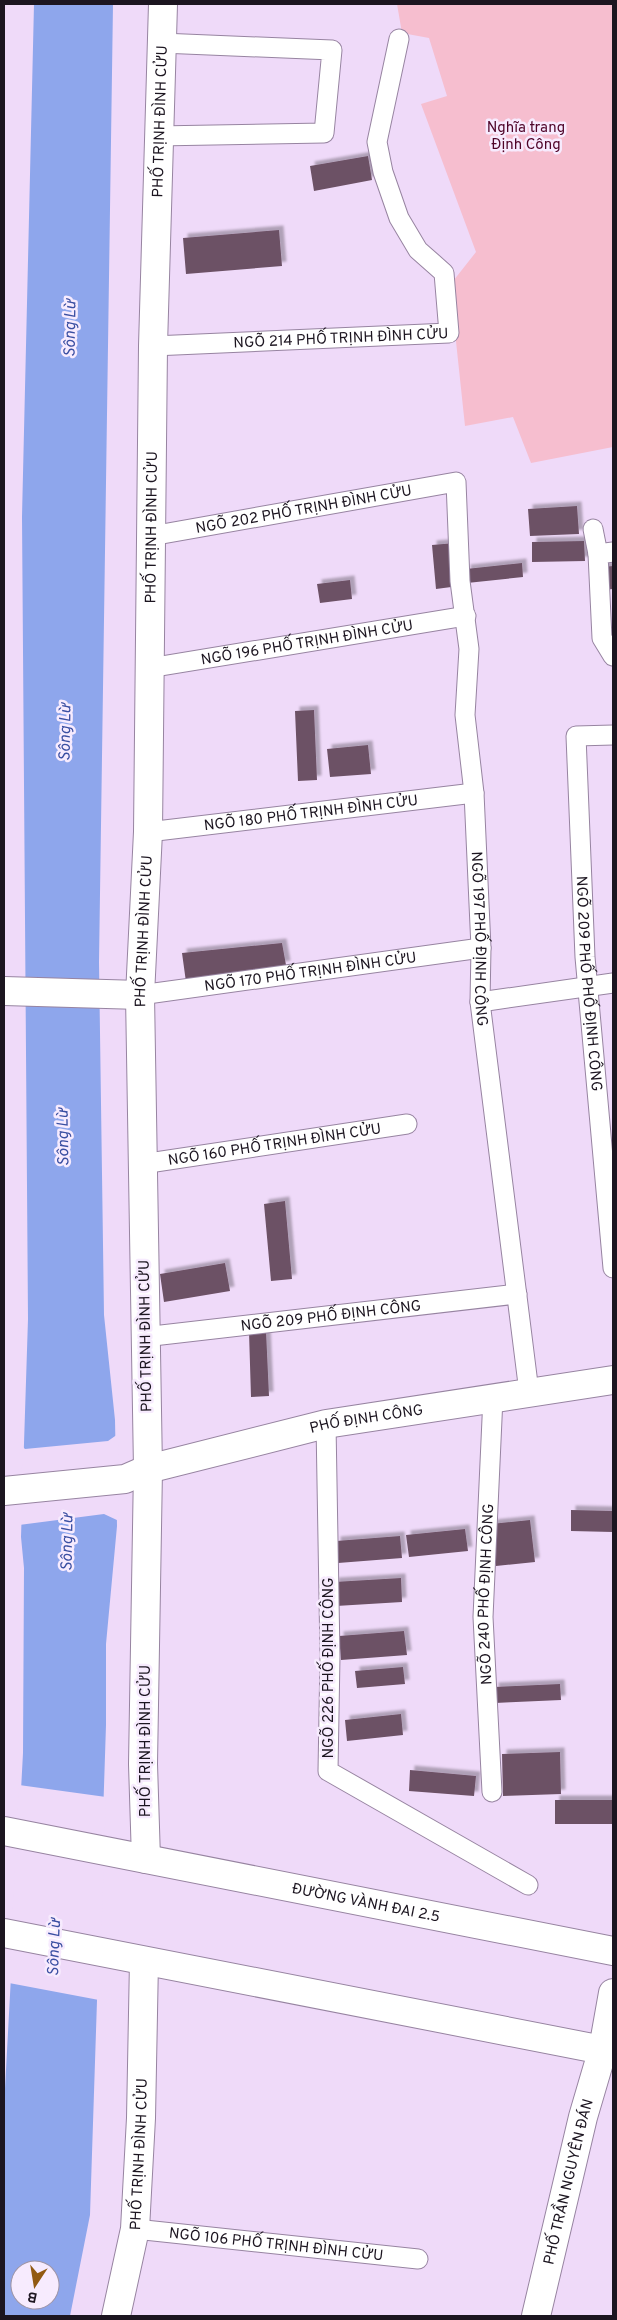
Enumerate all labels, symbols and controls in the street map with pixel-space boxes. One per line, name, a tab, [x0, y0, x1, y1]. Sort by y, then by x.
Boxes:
street label: PHỐ TRỊNH ĐÌNH CỬU	[146, 45, 173, 198]
park label: Nghĩa trang Định Công	[487, 119, 565, 155]
water label: Sông Lừ	[60, 298, 82, 357]
street label: NGÕ 214 PHỐ TRỊNH ĐÌNH CỬU	[233, 324, 449, 353]
street label: PHỐ TRỊNH ĐÌNH CỬU	[139, 451, 163, 604]
street label: NGÕ 202 PHỐ TRỊNH ĐÌNH CỬU	[194, 482, 414, 539]
street label: NGÕ 196 PHỐ TRỊNH ĐÌNH CỬU	[200, 617, 415, 670]
water label: Sông Lừ	[55, 702, 77, 761]
street label: NGÕ 180 PHỐ TRỊNH ĐÌNH CỬU	[203, 792, 419, 836]
street label: NGÕ 197 PHỐ ĐỊNH CÔNG	[466, 851, 493, 1028]
street label: PHỐ TRỊNH ĐÌNH CỬU	[128, 855, 158, 1007]
street label: NGÕ 209 PHỐ PHỐ ĐỊNH CÔNG	[571, 876, 605, 1092]
street label: NGÕ 170 PHỐ TRỊNH ĐÌNH CỬU	[203, 949, 418, 997]
water label: Sông Lừ	[53, 1107, 75, 1166]
street label: NGÕ 160 PHỐ TRỊNH ĐÌNH CỬU	[167, 1120, 383, 1171]
street label: PHỐ TRỊNH ĐÌNH CỬU	[132, 1260, 157, 1412]
street label: NGÕ 209 PHỐ ĐỊNH CÔNG	[240, 1297, 422, 1337]
street label: PHỐ ĐỊNH CÔNG	[308, 1401, 425, 1439]
street label: NGÕ 240 PHỐ ĐỊNH CÔNG	[472, 1503, 499, 1685]
water label: Sông Lừ	[57, 1512, 79, 1571]
street label: NGÕ 226 PHỐ ĐỊNH CÔNG	[316, 1578, 339, 1759]
street label: PHỐ TRỊNH ĐÌNH CỬU	[133, 1665, 156, 1817]
street label: ĐƯỜNG VÀNH ĐAI 2.5	[290, 1880, 441, 1928]
water label: Sông Lừ	[44, 1917, 66, 1977]
street label: PHỐ TRỊNH ĐÌNH CỬU	[124, 2078, 153, 2231]
street label: PHỐ TRẦN NGUYÊN ĐÁN	[540, 2097, 599, 2267]
street label: NGÕ 106 PHỐ TRỊNH ĐÌNH CỬU	[168, 2225, 384, 2266]
north arrow	[10, 2260, 60, 2310]
text: B	[26, 2287, 39, 2306]

